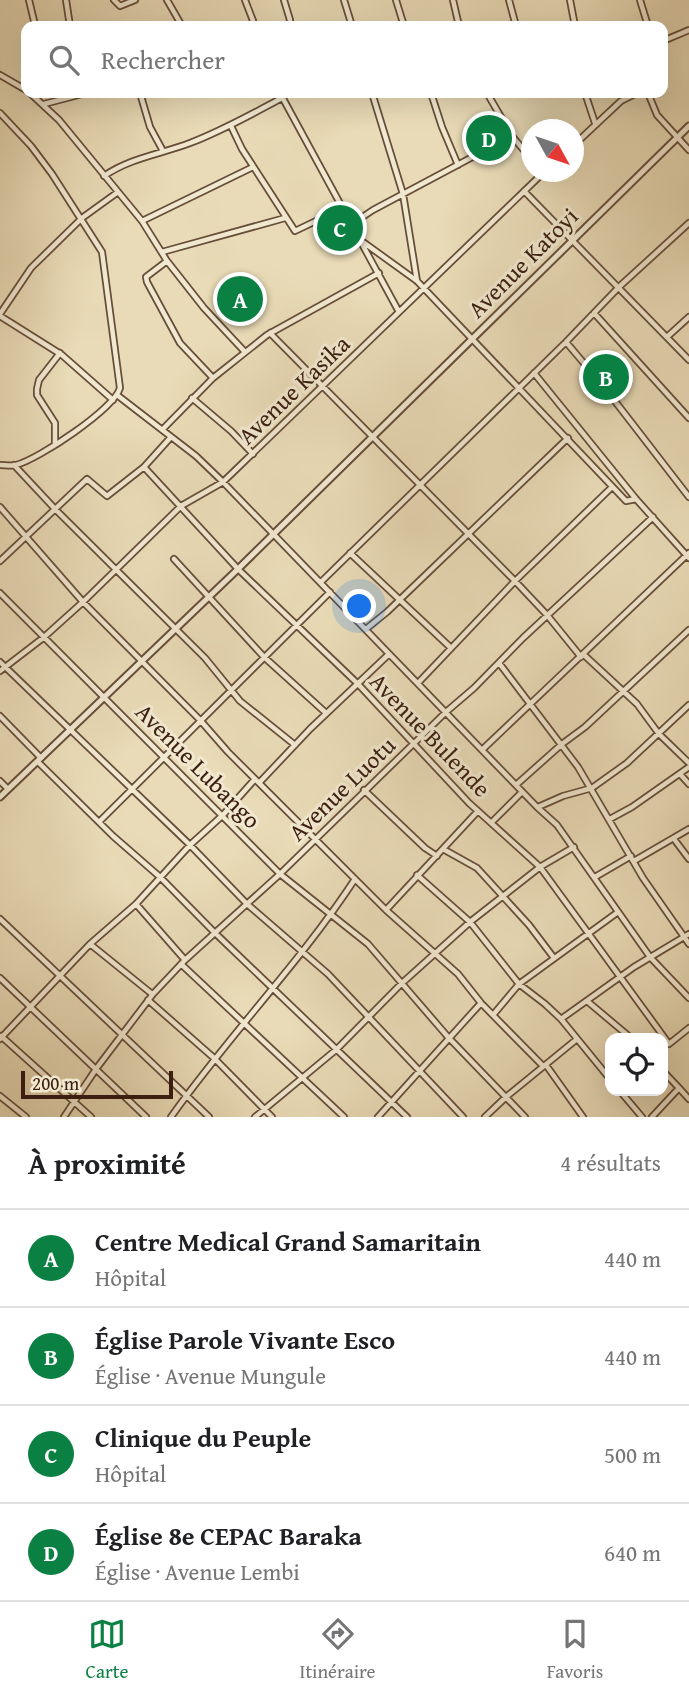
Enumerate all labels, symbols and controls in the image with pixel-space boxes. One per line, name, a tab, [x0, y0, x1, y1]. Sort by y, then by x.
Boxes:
search box	[21, 21, 668, 98]
text: Rechercher	[101, 40, 225, 79]
icon: search	[45, 41, 83, 79]
pin: D	[466, 112, 512, 164]
north arrow	[521, 119, 584, 182]
street label: Avenue Katoyi	[459, 199, 586, 326]
pin: C	[317, 202, 363, 254]
pin: A	[217, 273, 263, 325]
street label: Avenue Kasika	[230, 326, 358, 452]
pin: B	[583, 351, 629, 403]
your location	[342, 589, 376, 623]
street label: Avenue Bulende	[362, 665, 499, 805]
street label: Avenue Lubango	[128, 695, 269, 836]
street label: Avenue Luotu	[280, 728, 403, 849]
map controls	[605, 1033, 668, 1096]
button: locate	[605, 1033, 668, 1096]
scale bar	[21, 1068, 173, 1100]
text: 200 m	[32, 1069, 79, 1097]
text: À proximité	[28, 1141, 186, 1185]
text: 4 résultats	[560, 1146, 661, 1179]
text: Centre Medical Grand Samaritain	[95, 1222, 481, 1261]
text: A	[44, 1242, 58, 1275]
text: 440 m	[604, 1242, 661, 1275]
text: Hôpital	[95, 1261, 166, 1294]
text: Église Parole Vivante Esco	[95, 1320, 395, 1359]
text: B	[44, 1340, 58, 1373]
text: 440 m	[604, 1340, 661, 1373]
text: Église · Avenue Mungule	[95, 1359, 326, 1392]
text: Clinique du Peuple	[95, 1418, 311, 1457]
text: C	[44, 1438, 58, 1471]
text: 500 m	[604, 1438, 661, 1471]
text: Hôpital	[95, 1457, 166, 1490]
text: Église 8e CEPAC Baraka	[95, 1516, 362, 1555]
text: D	[44, 1536, 58, 1569]
text: 640 m	[604, 1536, 661, 1569]
text: Église · Avenue Lembi	[95, 1555, 300, 1588]
tab: Carte	[86, 1615, 128, 1685]
tab: Itinéraire	[300, 1615, 375, 1685]
tab: Favoris	[547, 1615, 603, 1685]

